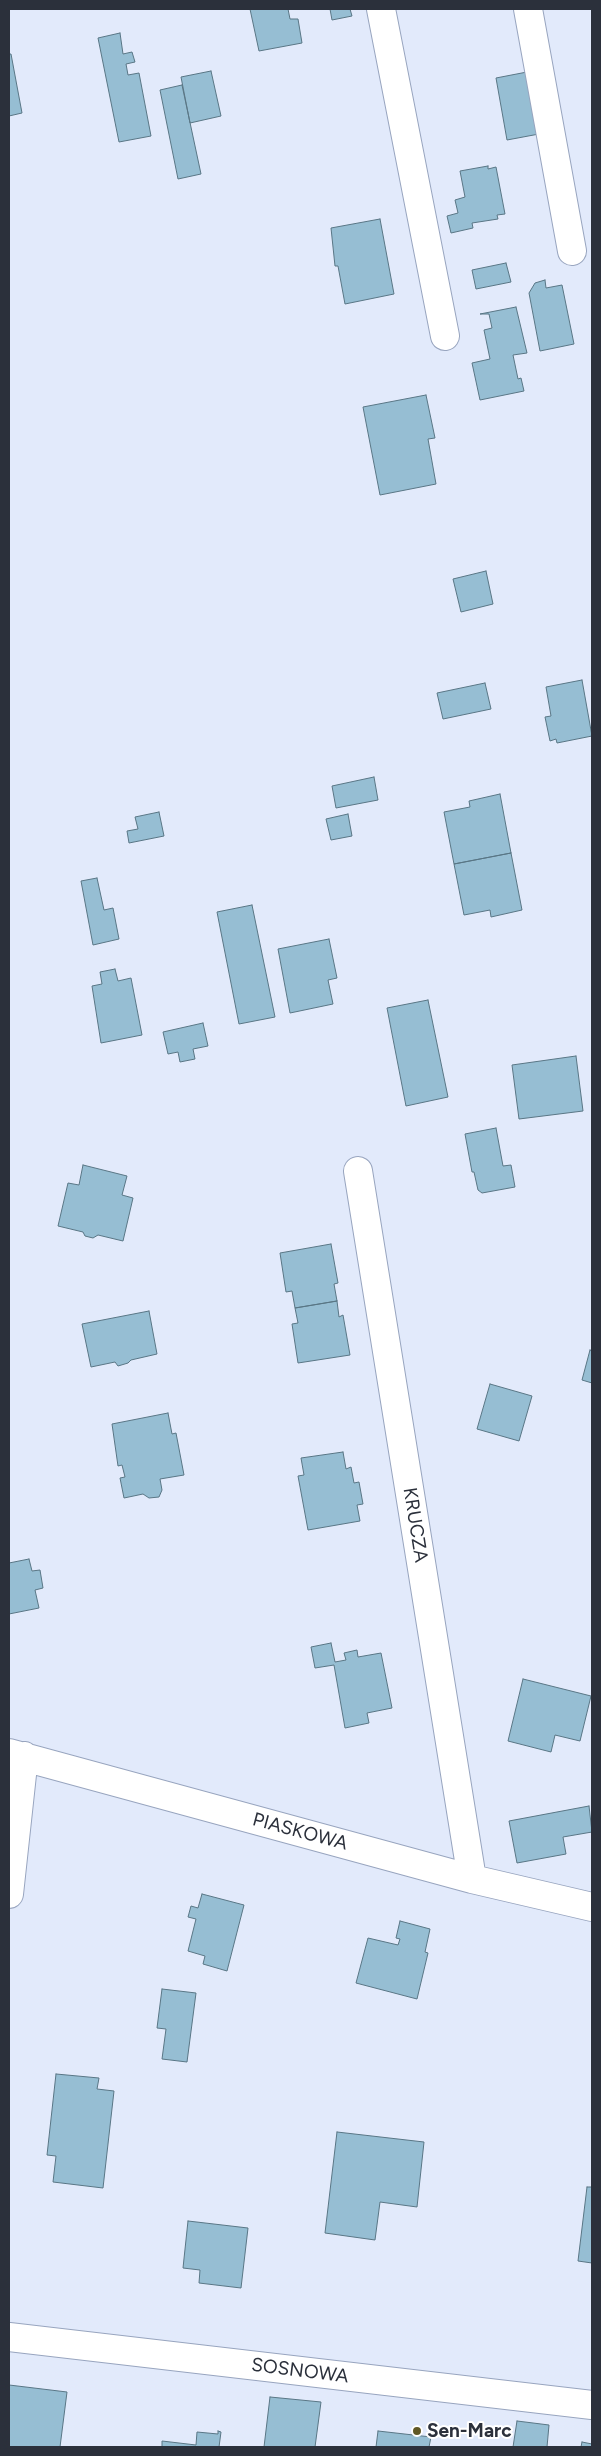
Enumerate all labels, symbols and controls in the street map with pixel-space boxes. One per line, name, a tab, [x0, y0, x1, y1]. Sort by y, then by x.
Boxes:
street label: KRUCZA	[398, 1486, 432, 1564]
street label: PIASKOWA	[250, 1808, 350, 1856]
street label: SOSNOWA	[250, 2354, 350, 2388]
place label: Sen-Marc	[427, 2420, 512, 2442]
marker: Sen-Marc	[411, 2425, 423, 2437]

